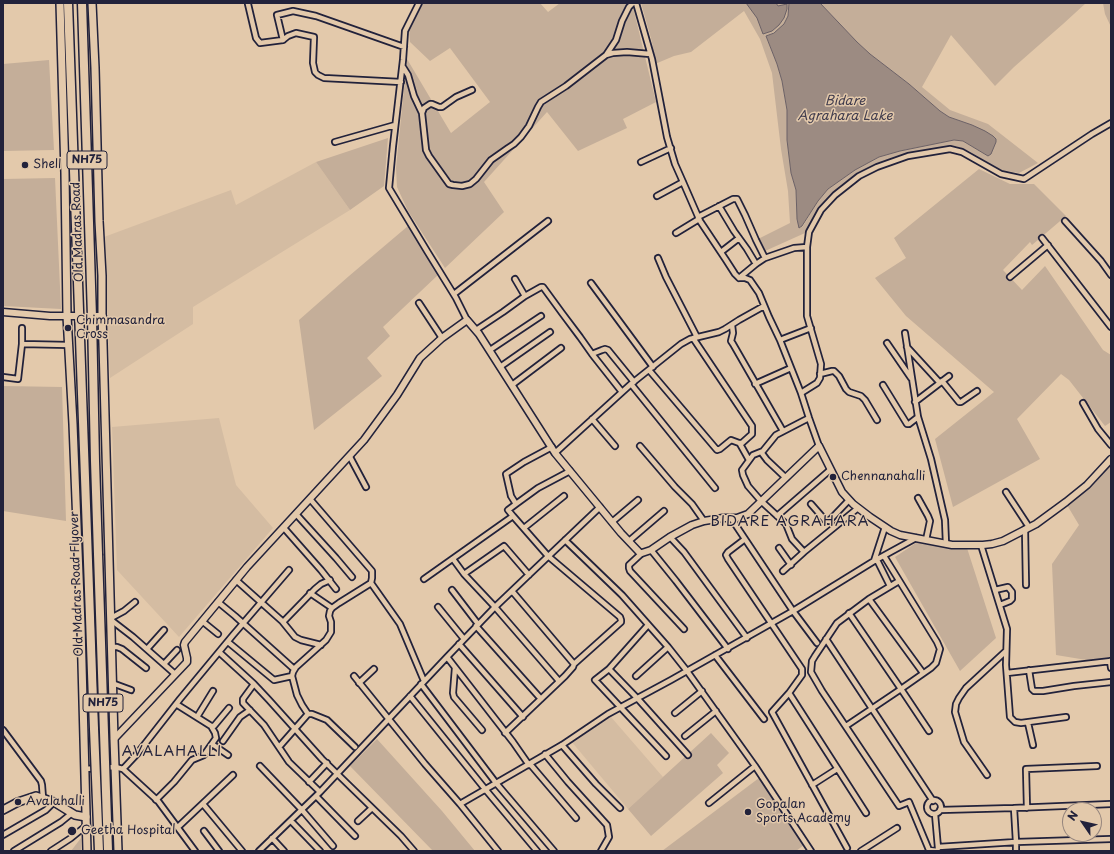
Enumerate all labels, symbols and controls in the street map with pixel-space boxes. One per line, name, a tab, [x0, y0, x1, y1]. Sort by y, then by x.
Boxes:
water label: Bidare Agrahara Lake	[798, 93, 892, 124]
road number: NH75	[67, 151, 107, 169]
place label: Shell	[33, 158, 61, 172]
marker: Shell	[20, 160, 30, 170]
street label: Old Madras Road	[69, 182, 87, 282]
place label: Chimmasandra Cross	[76, 314, 165, 342]
marker: Chimmasandra Cross	[63, 323, 73, 333]
place label: Chennanahalli	[841, 470, 925, 484]
marker: Chennanahalli	[828, 472, 838, 482]
street label: Old Madras Road Flyover	[67, 511, 87, 657]
district label: BIDARE AGRAHARA	[711, 514, 869, 530]
road number: NH75	[83, 694, 123, 712]
district label: AVALAHALLI	[122, 744, 222, 760]
place label: Avalahalli	[26, 795, 85, 809]
marker: Avalahalli	[13, 797, 23, 807]
place label: Gopalan Sports Academy	[756, 798, 851, 826]
north arrow	[1062, 802, 1102, 842]
marker: Gopalan Sports Academy	[743, 807, 753, 817]
text: N	[1063, 807, 1082, 824]
place label: Geetha Hospital	[81, 824, 175, 838]
marker: Geetha Hospital	[66, 825, 78, 837]

